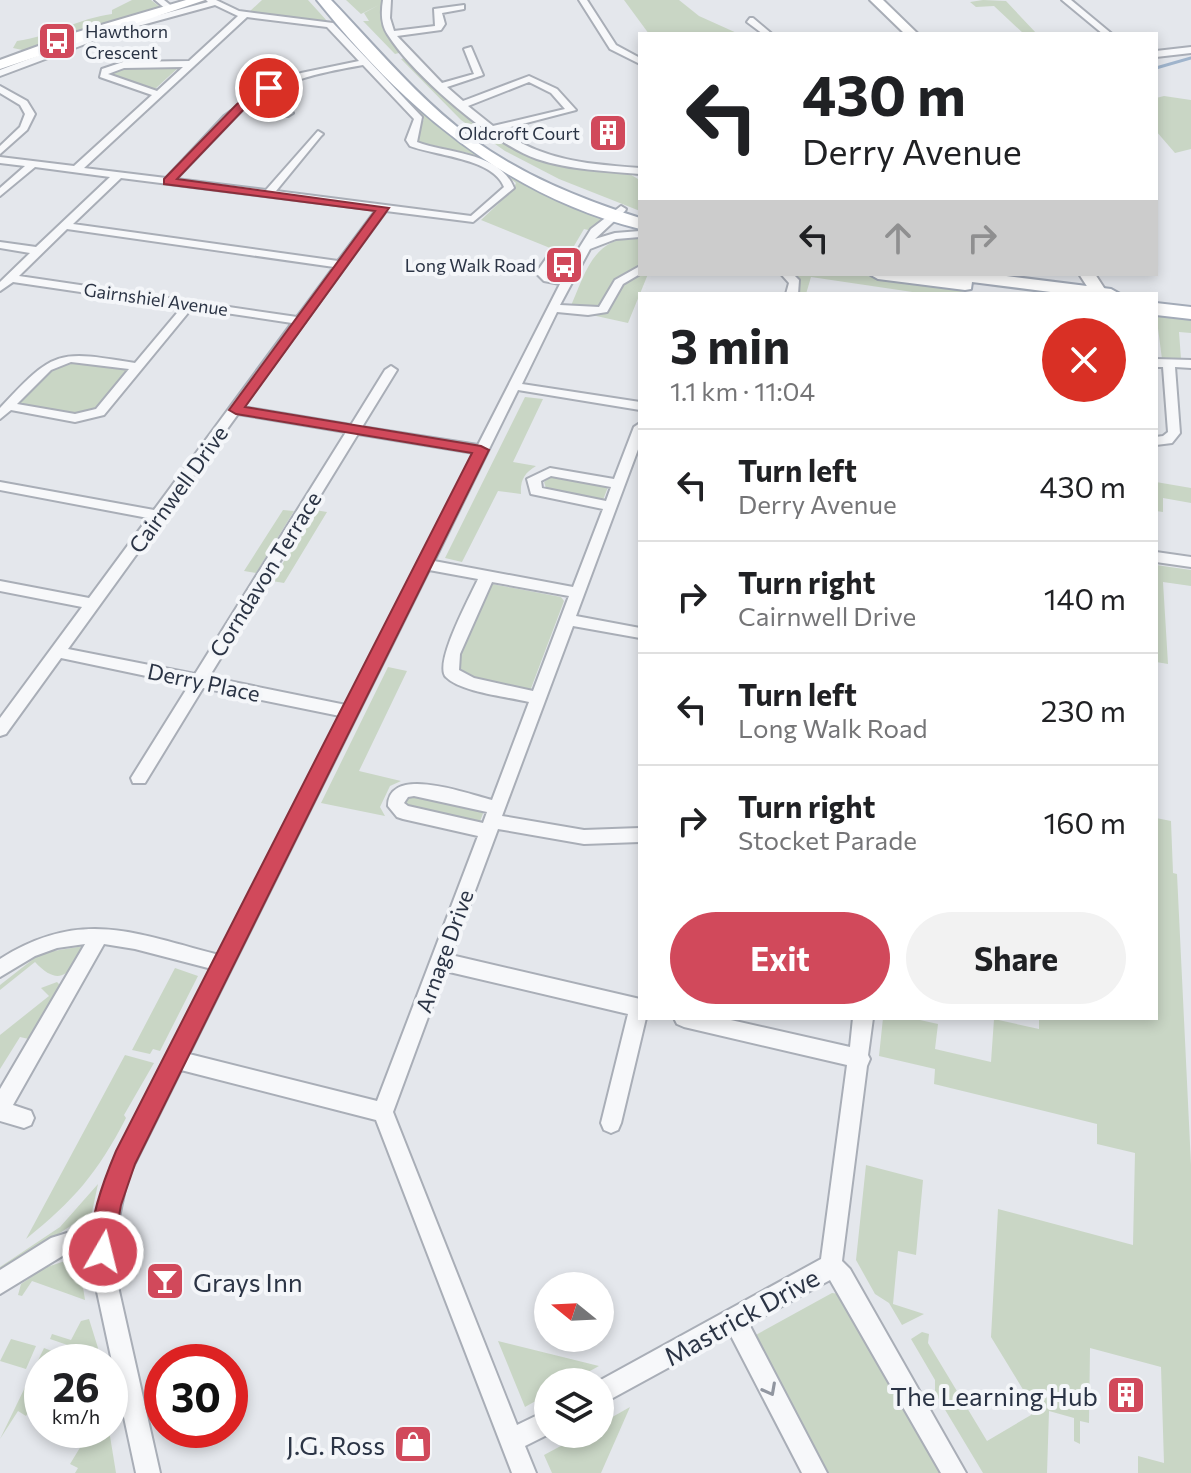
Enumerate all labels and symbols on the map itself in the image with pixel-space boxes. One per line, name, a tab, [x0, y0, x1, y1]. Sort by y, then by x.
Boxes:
bus stop icon: Hawthorn Crescent	[36, 20, 78, 62]
place label: Hawthorn Crescent	[85, 20, 168, 63]
pin	[235, 54, 303, 122]
building icon: Oldcroft Court	[587, 112, 629, 154]
place label: Oldcroft Court	[458, 122, 580, 144]
bus stop icon: Long Walk Road	[543, 244, 585, 286]
place label: Long Walk Road	[405, 254, 536, 276]
street label: Gairnshiel Avenue	[82, 278, 230, 320]
street label: Cairnwell Drive	[123, 420, 233, 558]
street label: Corndavon Terrace	[203, 486, 327, 662]
street label: Derry Place	[145, 657, 263, 707]
street label: Arnage Drive	[409, 886, 479, 1016]
position arrow	[61, 1210, 145, 1294]
bar icon: Grays Inn	[144, 1260, 186, 1302]
street label: Mastrick Drive	[658, 1261, 824, 1371]
place label: Grays Inn	[193, 1266, 303, 1297]
north arrow	[534, 1272, 614, 1352]
speed limit sign: 30	[144, 1344, 248, 1448]
building icon: The Learning Hub	[1105, 1374, 1147, 1416]
place label: The Learning Hub	[890, 1380, 1098, 1411]
one-way arrow	[761, 1381, 776, 1396]
shop icon: J.G. Ross	[392, 1423, 434, 1465]
place label: J.G. Ross	[286, 1429, 385, 1460]

